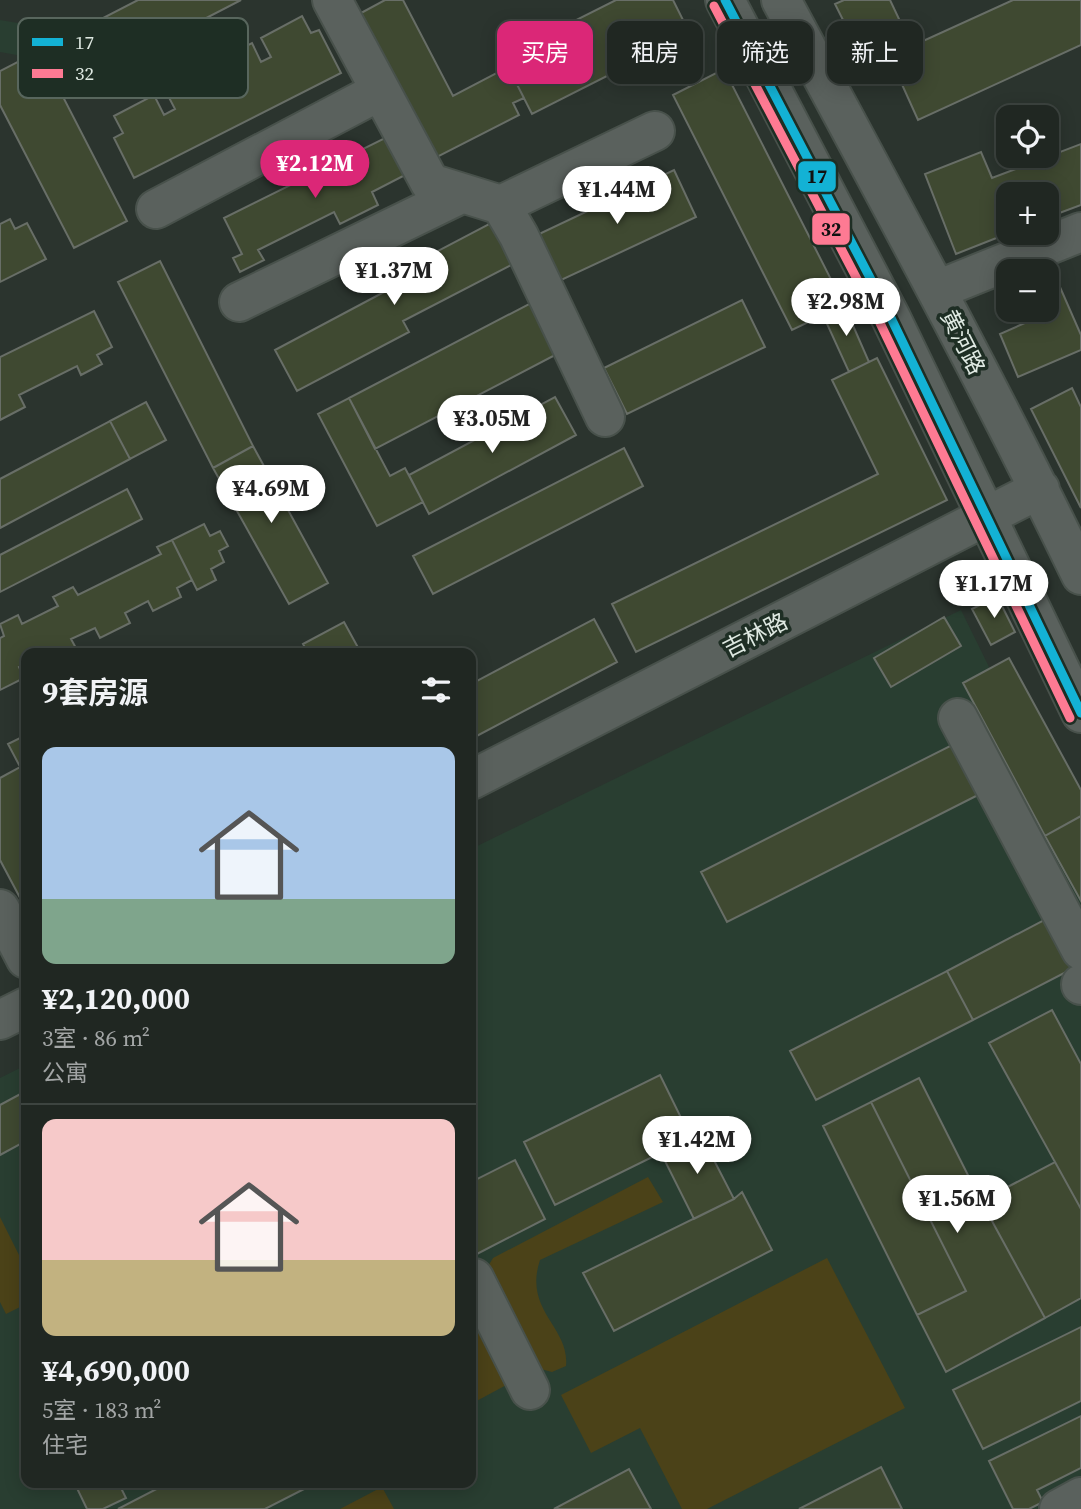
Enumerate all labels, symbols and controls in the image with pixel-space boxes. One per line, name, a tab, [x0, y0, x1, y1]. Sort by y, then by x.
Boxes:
legend	[18, 18, 248, 98]
chip: 买房	[497, 21, 593, 84]
chip: 租房	[607, 21, 703, 84]
chip: 筛选	[717, 21, 813, 84]
chip: 新上	[827, 21, 923, 84]
text: 17	[75, 29, 94, 55]
text: 32	[75, 60, 94, 86]
map controls	[996, 105, 1059, 322]
button: locate	[996, 105, 1059, 168]
pin: ¥2.12M	[258, 140, 372, 200]
text: ¥2.12M	[276, 147, 354, 179]
line badge: 17	[797, 160, 837, 193]
text: 17	[807, 163, 827, 189]
pin: ¥1.44M	[560, 166, 674, 226]
text: ¥1.44M	[578, 173, 656, 205]
button: +	[996, 182, 1059, 245]
line badge: 32	[811, 212, 851, 246]
text: 32	[821, 216, 841, 242]
pin: ¥1.37M	[337, 247, 451, 307]
text: ¥1.37M	[355, 254, 433, 286]
button: −	[996, 259, 1059, 322]
pin: ¥2.98M	[789, 278, 903, 338]
text: ¥2.98M	[807, 285, 885, 317]
street label: 黄河路	[933, 304, 993, 380]
pin: ¥3.05M	[435, 396, 549, 455]
text: ¥3.05M	[453, 402, 531, 434]
pin: ¥4.69M	[214, 466, 328, 525]
text: ¥4.69M	[232, 472, 310, 504]
pin: ¥1.17M	[937, 560, 1051, 620]
text: ¥1.17M	[955, 567, 1033, 599]
street label: 吉林路	[717, 605, 793, 665]
icon: filters	[417, 671, 455, 709]
text: 9套房源	[42, 672, 148, 713]
icon: home	[186, 792, 312, 918]
text: ¥2,120,000	[42, 978, 190, 1019]
text: 3室 · 86 m²	[42, 1022, 150, 1054]
text: 公寓	[42, 1057, 88, 1089]
pin: ¥1.42M	[640, 1116, 754, 1176]
text: ¥1.42M	[658, 1123, 736, 1155]
icon: home	[186, 1164, 312, 1290]
pin: ¥1.56M	[900, 1176, 1014, 1235]
text: ¥1.56M	[918, 1182, 996, 1214]
text: ¥4,690,000	[42, 1350, 190, 1391]
text: 5室 · 183 m²	[42, 1394, 162, 1426]
text: 住宅	[42, 1429, 88, 1461]

